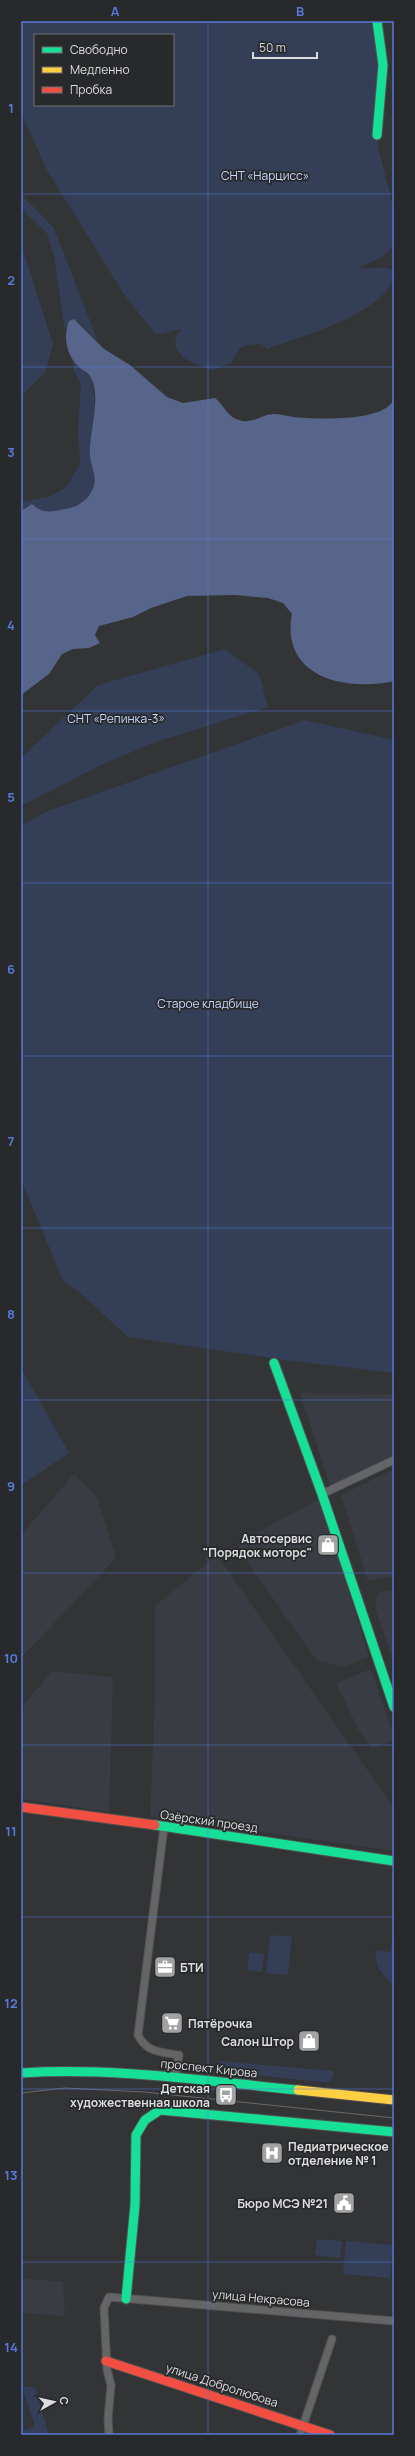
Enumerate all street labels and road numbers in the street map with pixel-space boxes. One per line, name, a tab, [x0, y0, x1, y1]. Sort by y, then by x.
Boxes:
street label: Озёрский проезд	[159, 1806, 259, 1836]
street label: проспект Кирова	[160, 2054, 258, 2082]
street label: улица Некрасова	[211, 2285, 311, 2311]
street label: улица Добролюбова	[164, 2359, 280, 2411]

